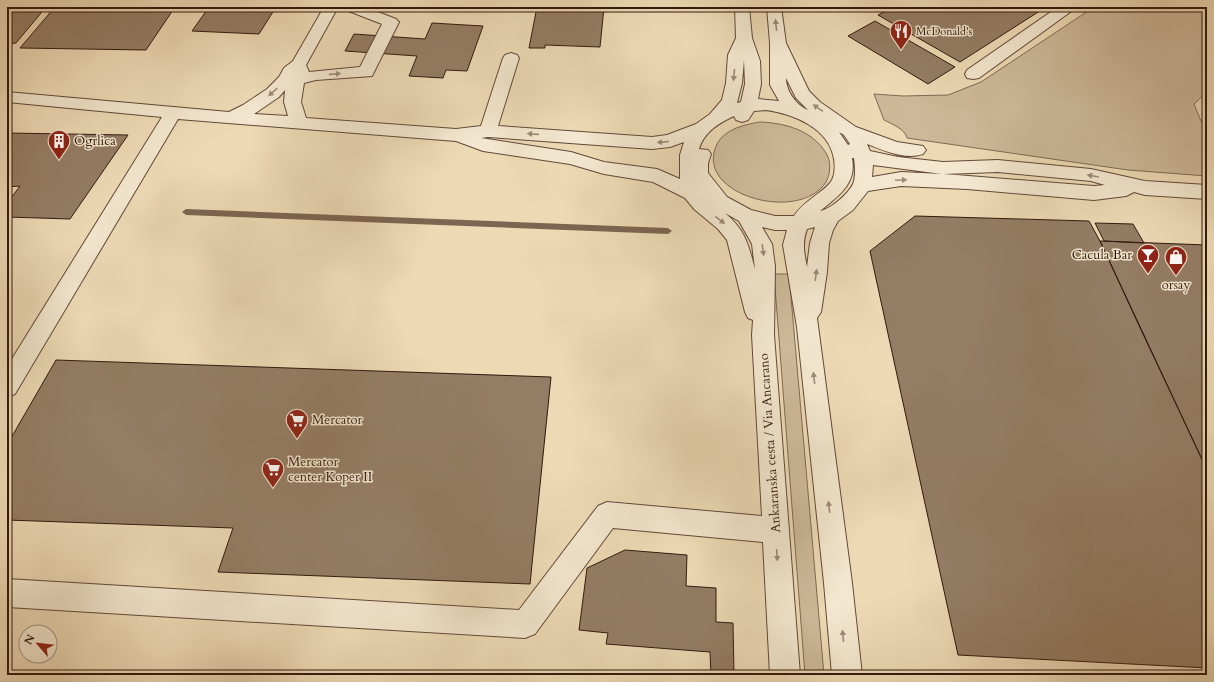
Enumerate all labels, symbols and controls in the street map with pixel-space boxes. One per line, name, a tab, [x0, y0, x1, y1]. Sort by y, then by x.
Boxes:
restaurant icon: McDonald's	[888, 18, 914, 51]
one-way arrow	[773, 19, 779, 31]
place label: McDonald's	[916, 24, 972, 39]
one-way arrow	[731, 69, 738, 81]
one-way arrow	[329, 70, 341, 77]
one-way arrow	[268, 88, 278, 97]
one-way arrow	[812, 105, 824, 112]
building icon: Ogrlica	[46, 128, 72, 161]
one-way arrow	[527, 131, 539, 138]
place label: Ogrlica	[74, 132, 116, 150]
one-way arrow	[657, 138, 669, 145]
one-way arrow	[1087, 173, 1099, 179]
one-way arrow	[895, 177, 908, 183]
one-way arrow	[714, 215, 725, 224]
bar icon: Cacula Bar	[1135, 242, 1161, 275]
one-way arrow	[760, 244, 766, 257]
shop icon: orsay	[1163, 244, 1189, 277]
place label: Cacula Bar	[1072, 246, 1132, 264]
one-way arrow	[813, 269, 819, 281]
place label: orsay	[1162, 276, 1190, 294]
street label: Ankaranska cesta / Via Ancarano	[755, 353, 785, 533]
one-way arrow	[811, 372, 817, 384]
supermarket icon: Mercator	[284, 407, 310, 440]
place label: Mercator	[312, 411, 363, 429]
place label: Mercator center Koper II	[288, 453, 372, 486]
supermarket icon: Mercator center Koper II	[260, 456, 286, 489]
one-way arrow	[826, 501, 833, 513]
one-way arrow	[774, 549, 780, 562]
north arrow	[18, 624, 58, 664]
one-way arrow	[840, 630, 847, 642]
text: N	[21, 631, 39, 647]

